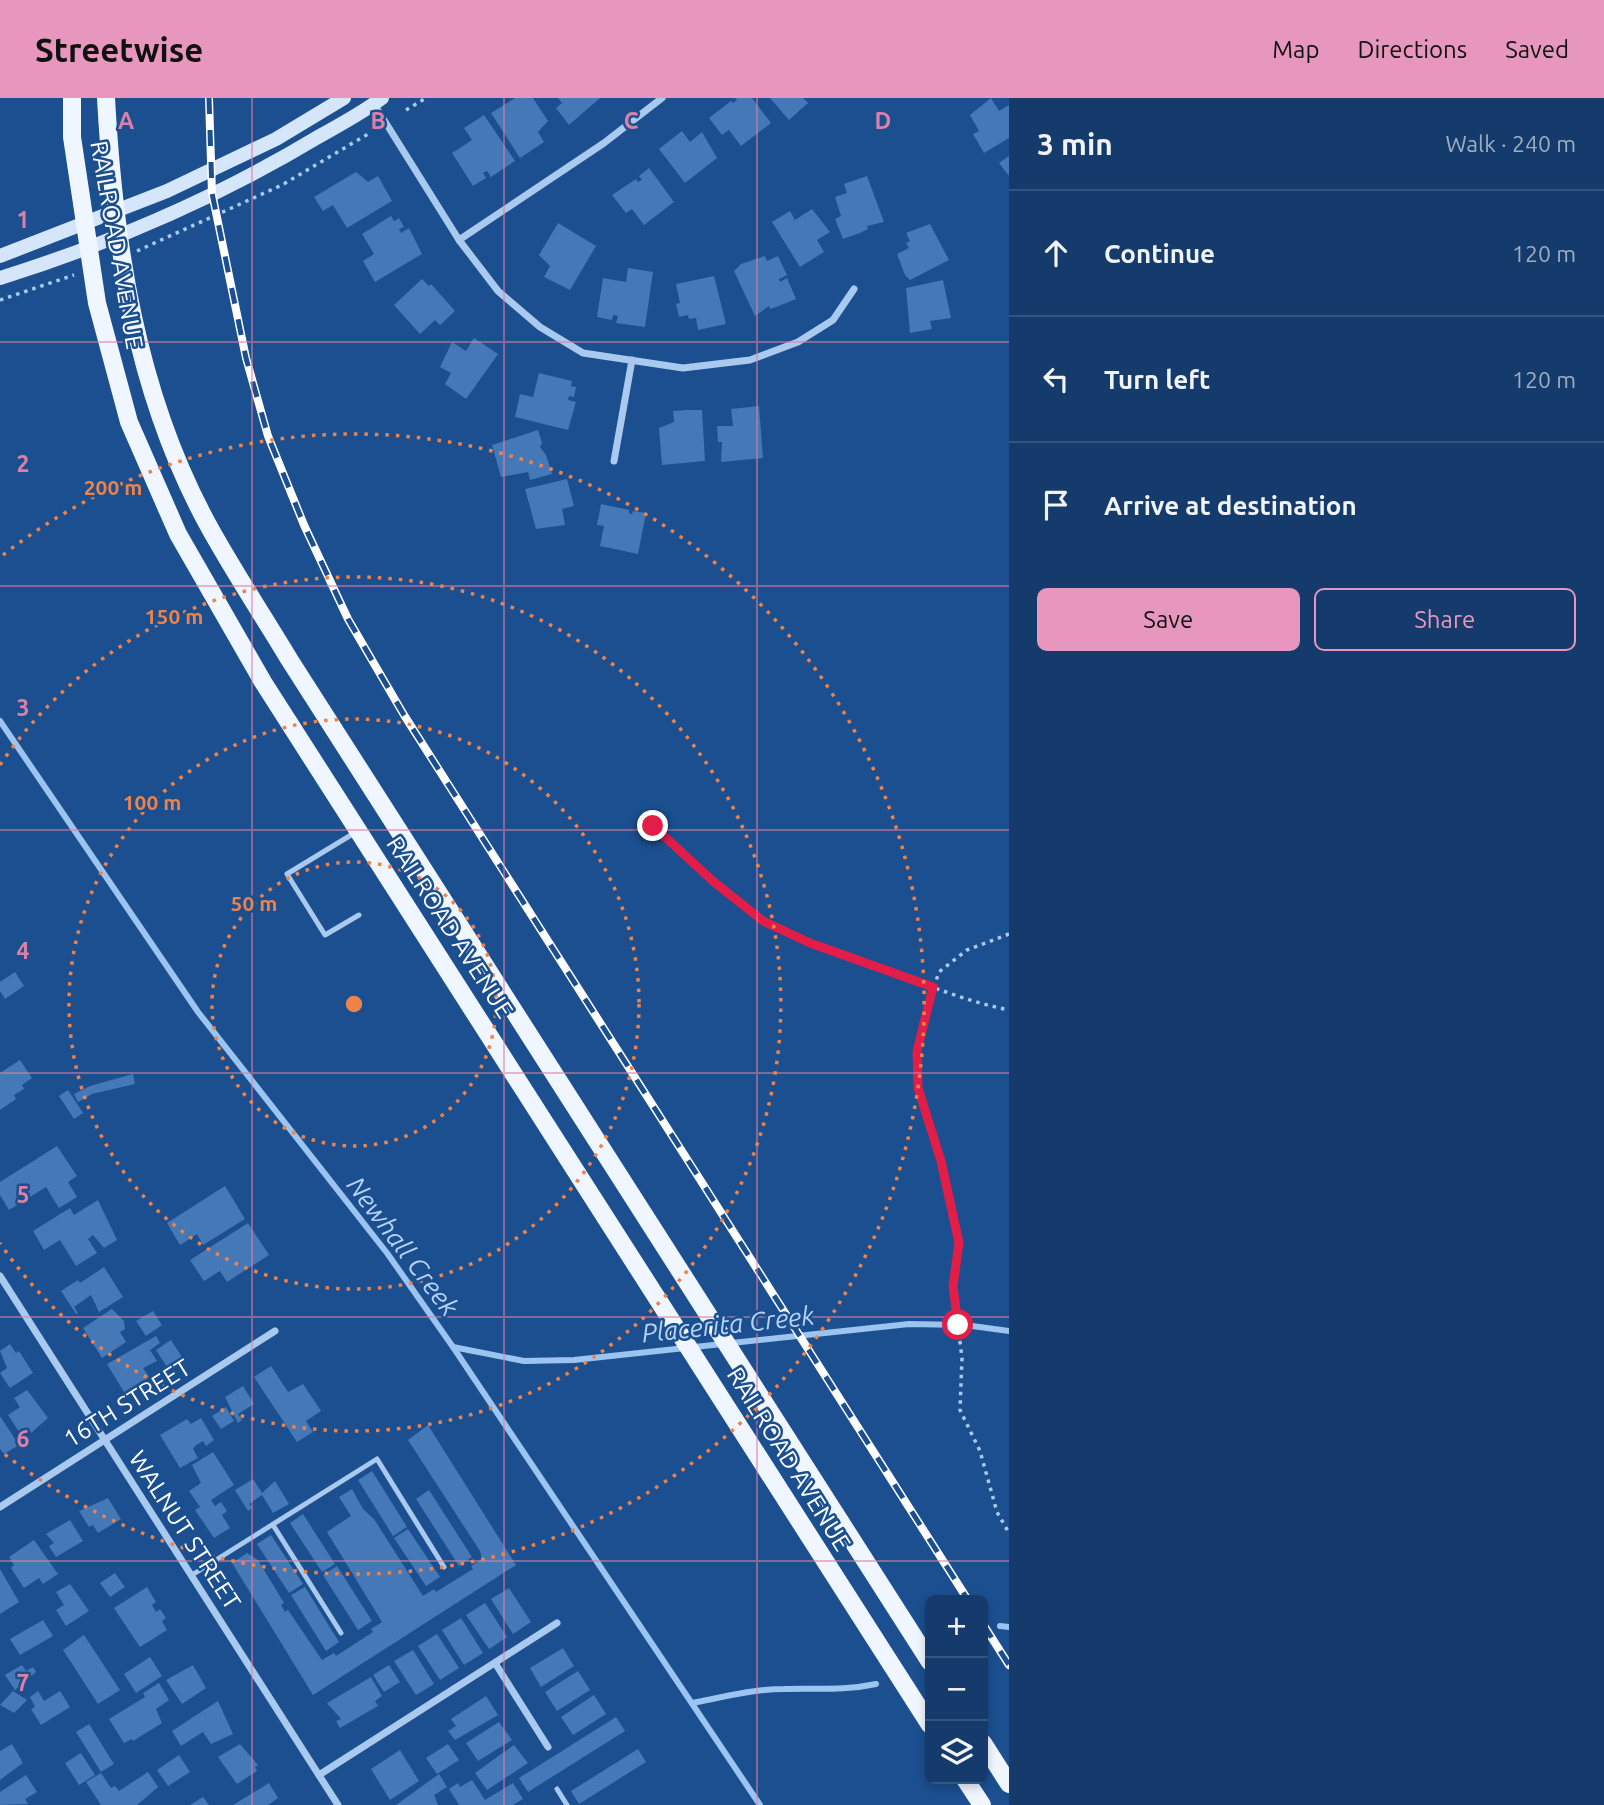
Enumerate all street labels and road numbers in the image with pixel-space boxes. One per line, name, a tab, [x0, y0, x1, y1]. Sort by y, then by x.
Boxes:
street label: RAILROAD AVENUE	[85, 139, 149, 351]
street label: RAILROAD AVENUE	[381, 831, 519, 1023]
street label: 16TH STREET	[59, 1353, 195, 1453]
street label: RAILROAD AVENUE	[722, 1362, 856, 1556]
street label: WALNUT STREET	[124, 1446, 246, 1614]

